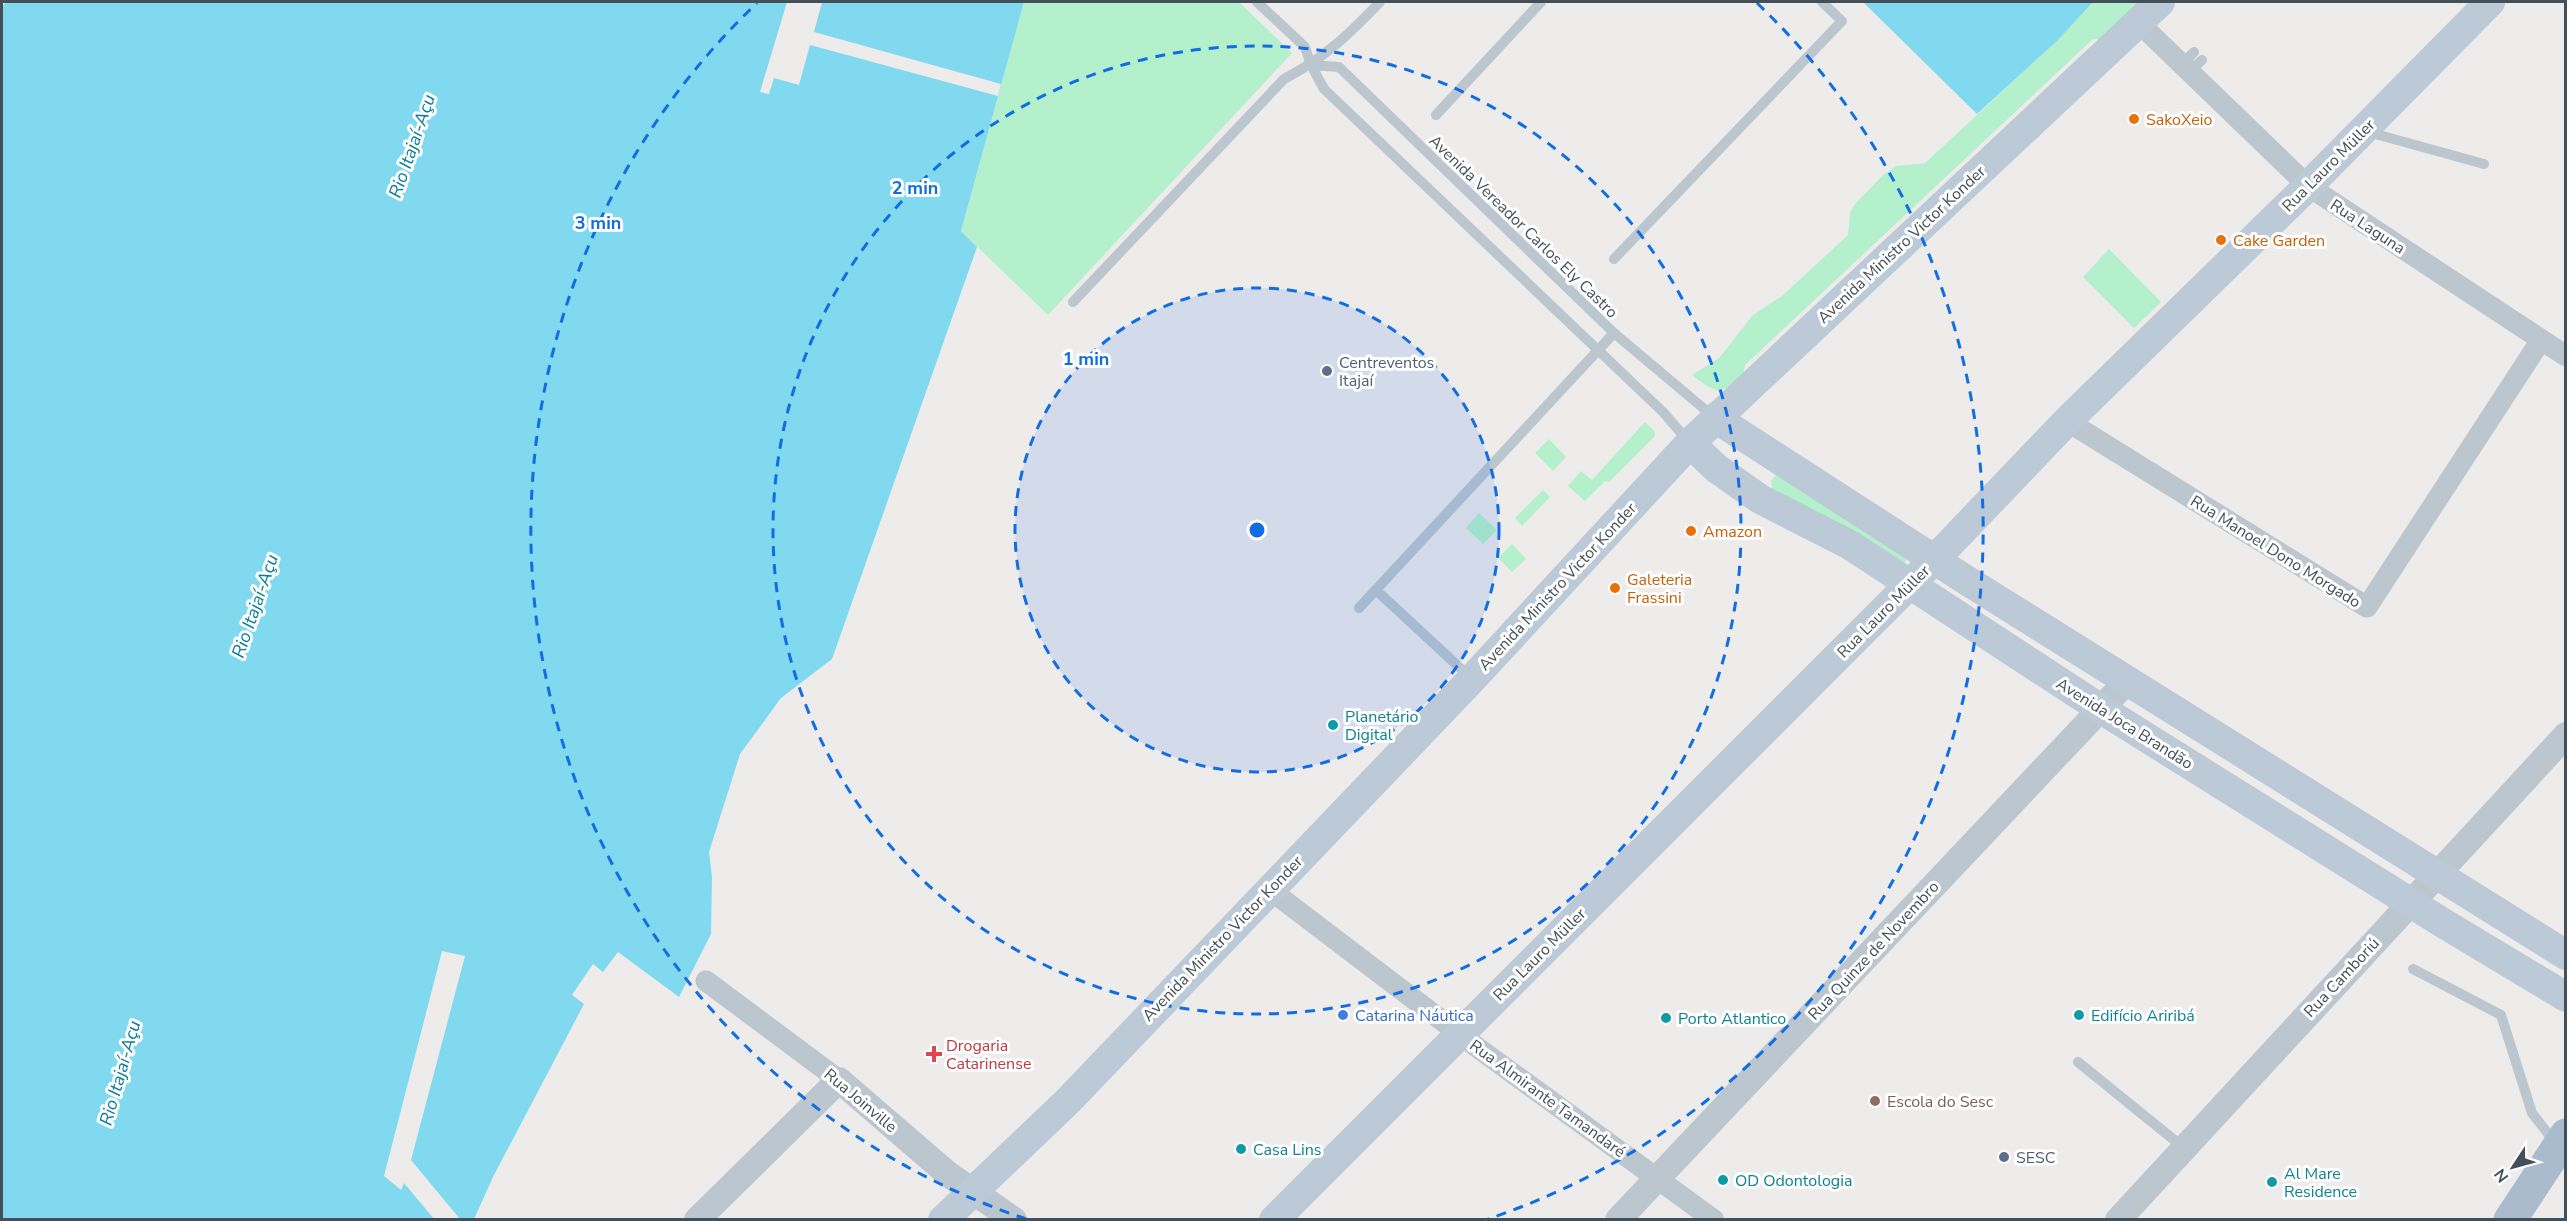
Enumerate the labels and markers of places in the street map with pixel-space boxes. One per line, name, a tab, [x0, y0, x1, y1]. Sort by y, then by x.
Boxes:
place label: SakoXeio	[2146, 109, 2213, 131]
marker: SakoXeio	[2127, 112, 2141, 126]
place label: Cake Garden	[2233, 230, 2325, 252]
marker: Cake Garden	[2214, 233, 2228, 247]
place label: Centreventos Itajaí	[1339, 352, 1434, 392]
marker: Centreventos Itajaí	[1320, 364, 1334, 378]
centre of rings	[1247, 520, 1267, 540]
place label: Amazon	[1703, 521, 1762, 543]
marker: Amazon	[1684, 524, 1698, 538]
place label: Galeteria Frassini	[1627, 569, 1692, 609]
marker: Galeteria Frassini	[1608, 581, 1622, 595]
place label: Planetário Digital	[1345, 706, 1418, 746]
marker: Planetário Digital	[1326, 718, 1340, 732]
place label: Catarina Náutica	[1355, 1005, 1474, 1027]
place label: Edifício Ariribá	[2091, 1005, 2195, 1027]
marker: Catarina Náutica	[1336, 1008, 1350, 1022]
place label: Porto Atlantico	[1678, 1008, 1786, 1030]
marker: Edifício Ariribá	[2072, 1008, 2086, 1022]
marker: Porto Atlantico	[1659, 1011, 1673, 1025]
place label: Drogaria Catarinense	[946, 1035, 1031, 1075]
marker: Drogaria Catarinense	[927, 1047, 941, 1061]
place label: Escola do Sesc	[1887, 1091, 1994, 1113]
marker: Escola do Sesc	[1868, 1094, 1882, 1108]
place label: Casa Lins	[1253, 1139, 1321, 1161]
marker: Casa Lins	[1234, 1142, 1248, 1156]
place label: SESC	[2016, 1147, 2056, 1169]
marker: SESC	[1997, 1150, 2011, 1164]
place label: Al Mare Residence	[2284, 1163, 2357, 1203]
place label: OD Odontologia	[1735, 1170, 1852, 1192]
marker: OD Odontologia	[1716, 1173, 1730, 1187]
marker: Al Mare Residence	[2265, 1175, 2279, 1189]

